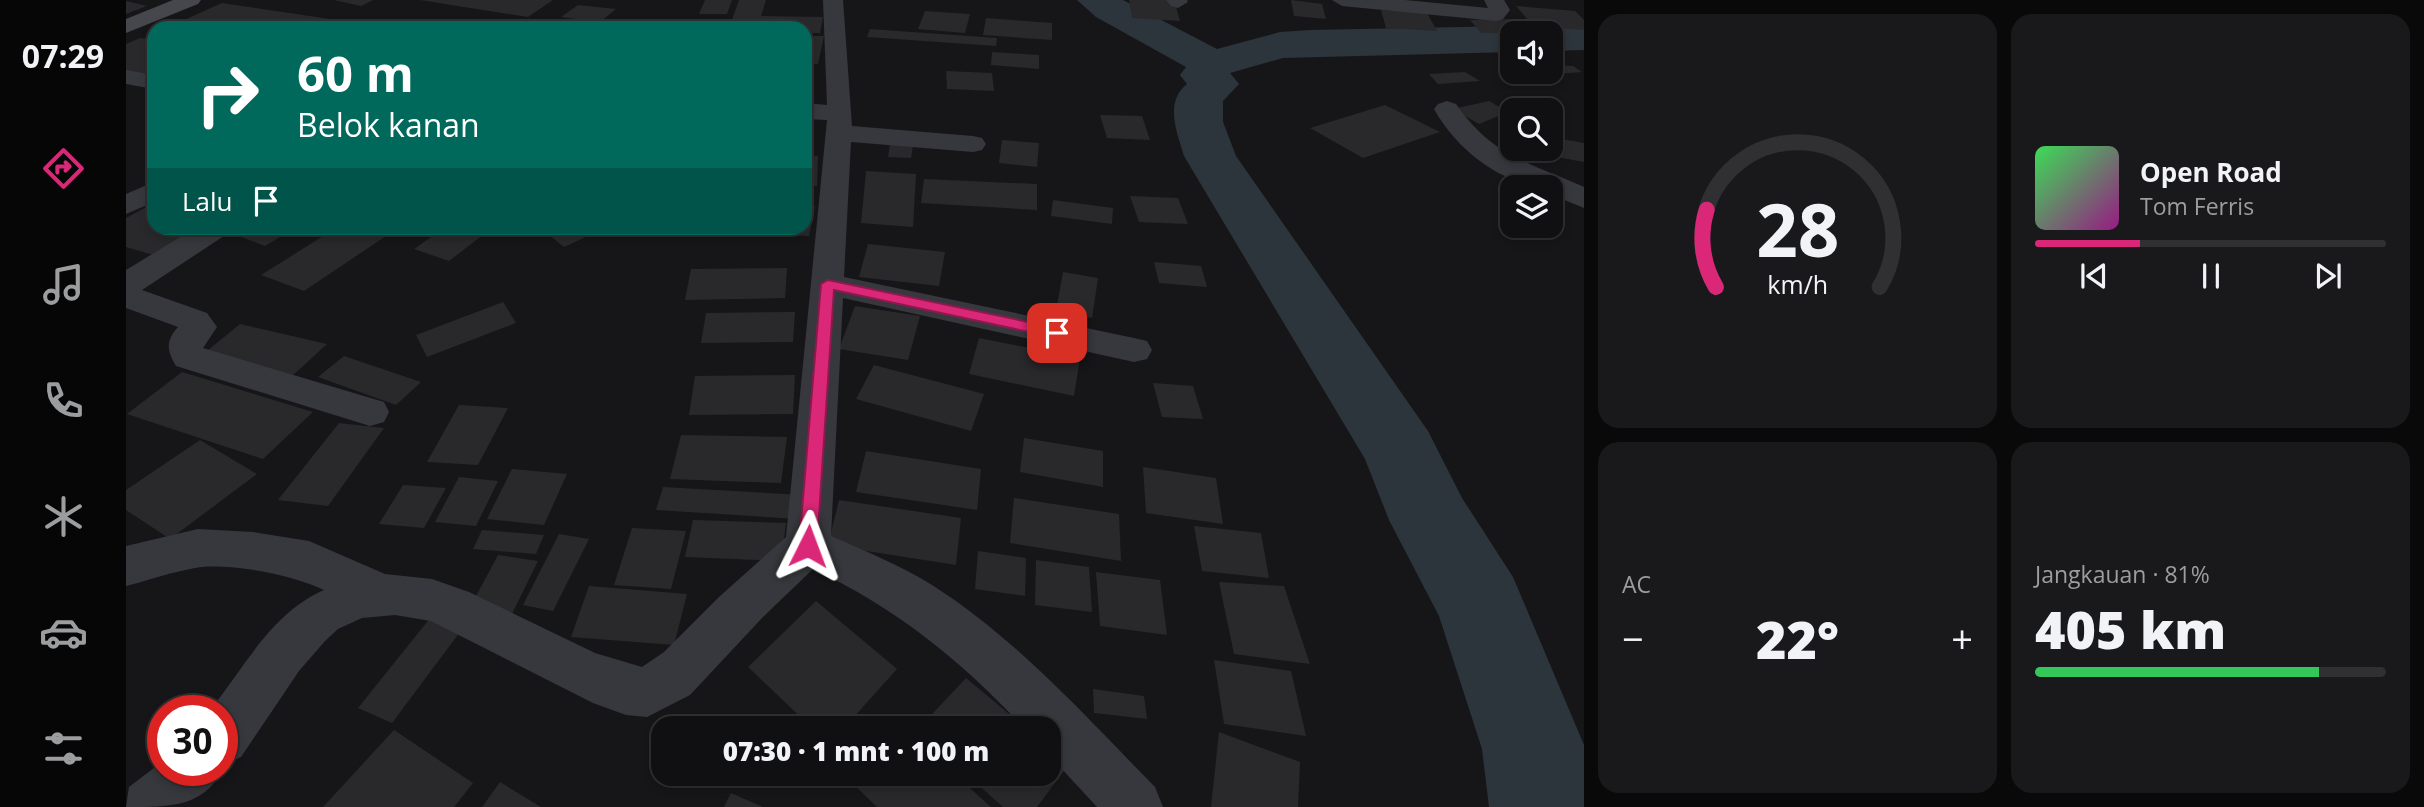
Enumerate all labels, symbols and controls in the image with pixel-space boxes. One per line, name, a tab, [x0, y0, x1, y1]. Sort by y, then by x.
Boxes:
map controls	[1500, 21, 1563, 238]
button: sound	[1500, 21, 1563, 84]
text: 07:29	[22, 34, 104, 77]
text: 60 m	[297, 40, 414, 106]
icon: right	[182, 49, 273, 140]
button: search	[1500, 98, 1563, 161]
text: Belok kanan	[297, 103, 480, 146]
icon: directions	[39, 144, 88, 193]
text: Open Road	[2140, 154, 2282, 190]
button: layers	[1500, 175, 1563, 238]
text: 28	[1756, 179, 1839, 278]
icon: arrive	[247, 182, 285, 220]
text: Lalu	[182, 183, 233, 219]
text: Tom Ferris	[2140, 190, 2254, 222]
icon: previous	[2075, 257, 2113, 295]
icon: pause	[2192, 257, 2230, 295]
icon: next	[2309, 257, 2347, 295]
icon: music	[39, 260, 88, 309]
text: km/h	[1767, 267, 1828, 301]
pin	[1027, 303, 1087, 363]
icon: arrive	[1038, 314, 1076, 352]
icon: phone	[39, 376, 88, 425]
icon: climate	[39, 492, 88, 541]
position arrow	[771, 509, 845, 583]
text: Jangkauan · 81%	[2035, 558, 2210, 590]
text: AC	[1622, 568, 1651, 600]
text: 405 km	[2035, 593, 2226, 664]
text: 22°	[1756, 603, 1839, 674]
icon: car	[39, 608, 88, 657]
text: −	[1622, 612, 1644, 664]
text: +	[1951, 612, 1973, 664]
speed limit sign: 30	[147, 695, 238, 786]
icon: filters	[39, 724, 88, 773]
text: 07:30 · 1 mnt · 100 m	[723, 733, 989, 769]

